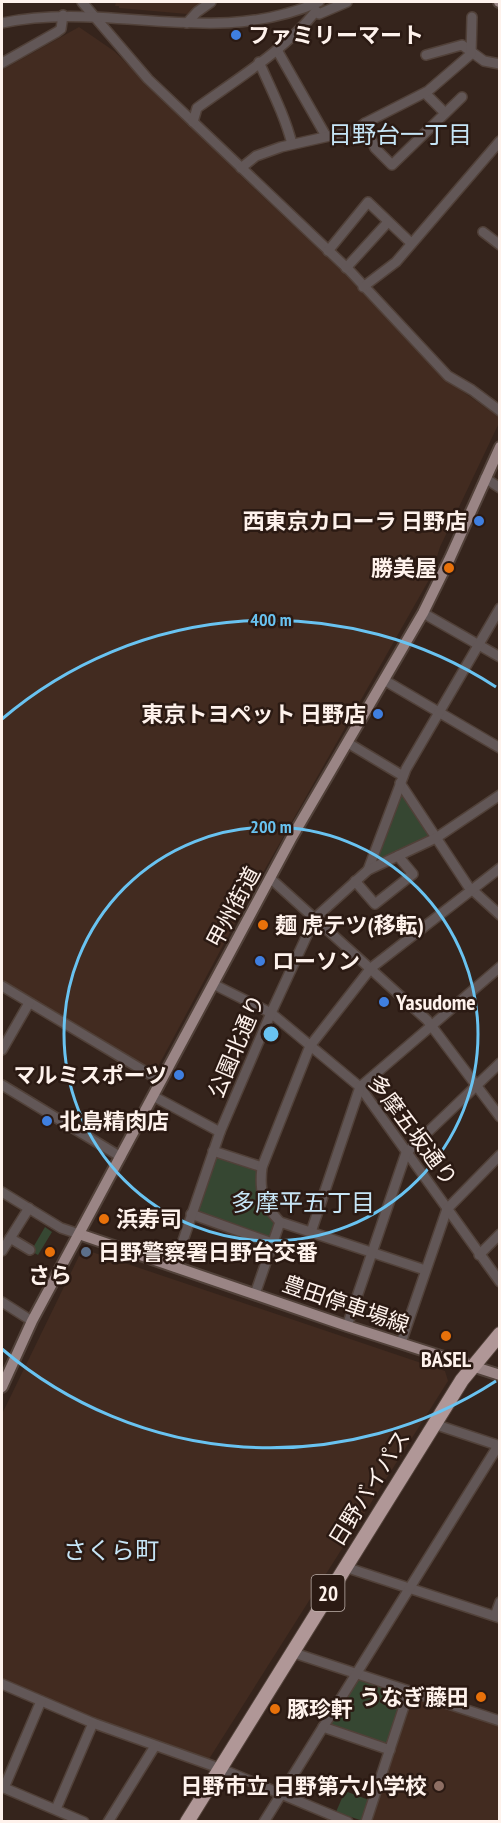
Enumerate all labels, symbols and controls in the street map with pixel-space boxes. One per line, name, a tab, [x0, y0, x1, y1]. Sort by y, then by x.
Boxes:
place label: ファミリーマート	[248, 21, 424, 49]
marker: ファミリーマート	[229, 28, 243, 42]
district label: 日野台一丁目	[328, 119, 472, 150]
place label: 西東京カローラ 日野店	[242, 507, 467, 535]
marker: 西東京カローラ 日野店	[472, 514, 486, 528]
place label: 勝美屋	[371, 554, 437, 582]
marker: 勝美屋	[442, 561, 456, 575]
text: 400 m	[250, 608, 292, 631]
place label: 東京トヨペット 日野店	[141, 700, 366, 728]
marker: 東京トヨペット 日野店	[371, 707, 385, 721]
text: 200 m	[250, 815, 292, 838]
street label: 甲州街道	[200, 862, 266, 952]
place label: 麺 虎テツ(移転)	[275, 911, 424, 939]
marker: 麺 虎テツ(移転)	[256, 918, 270, 932]
place label: ローソン	[272, 947, 360, 975]
marker: ローソン	[253, 954, 267, 968]
place label: Yasudome	[395, 988, 476, 1016]
street label: 公園北通り	[202, 990, 270, 1102]
marker: Yasudome	[377, 995, 391, 1009]
centre of rings	[261, 1024, 281, 1044]
place label: マルミスポーツ	[13, 1061, 167, 1089]
marker: マルミスポーツ	[172, 1068, 186, 1082]
street label: 多摩五坂通り	[362, 1069, 464, 1191]
place label: 北島精肉店	[59, 1107, 169, 1135]
marker: 北島精肉店	[40, 1114, 54, 1128]
district label: 多摩平五丁目	[231, 1187, 375, 1218]
place label: 浜寿司	[116, 1205, 182, 1233]
marker: 浜寿司	[97, 1212, 111, 1226]
place label: 日野警察署日野台交番	[98, 1238, 318, 1266]
marker: さら	[43, 1245, 57, 1259]
marker: 日野警察署日野台交番	[79, 1245, 93, 1259]
place label: さら	[28, 1261, 72, 1289]
street label: 豊田停車場線	[279, 1269, 413, 1339]
marker: BASEL	[439, 1329, 453, 1343]
place label: BASEL	[421, 1345, 472, 1373]
street label: 日野バイパス	[322, 1425, 416, 1551]
district label: さくら町	[63, 1535, 159, 1566]
road number: 20	[312, 1575, 344, 1611]
place label: うなぎ藤田	[359, 1683, 469, 1711]
marker: うなぎ藤田	[474, 1690, 488, 1704]
place label: 豚珍軒	[287, 1695, 353, 1723]
marker: 豚珍軒	[268, 1702, 282, 1716]
place label: 日野市立 日野第六小学校	[180, 1772, 427, 1800]
marker: 日野市立 日野第六小学校	[432, 1779, 446, 1793]

